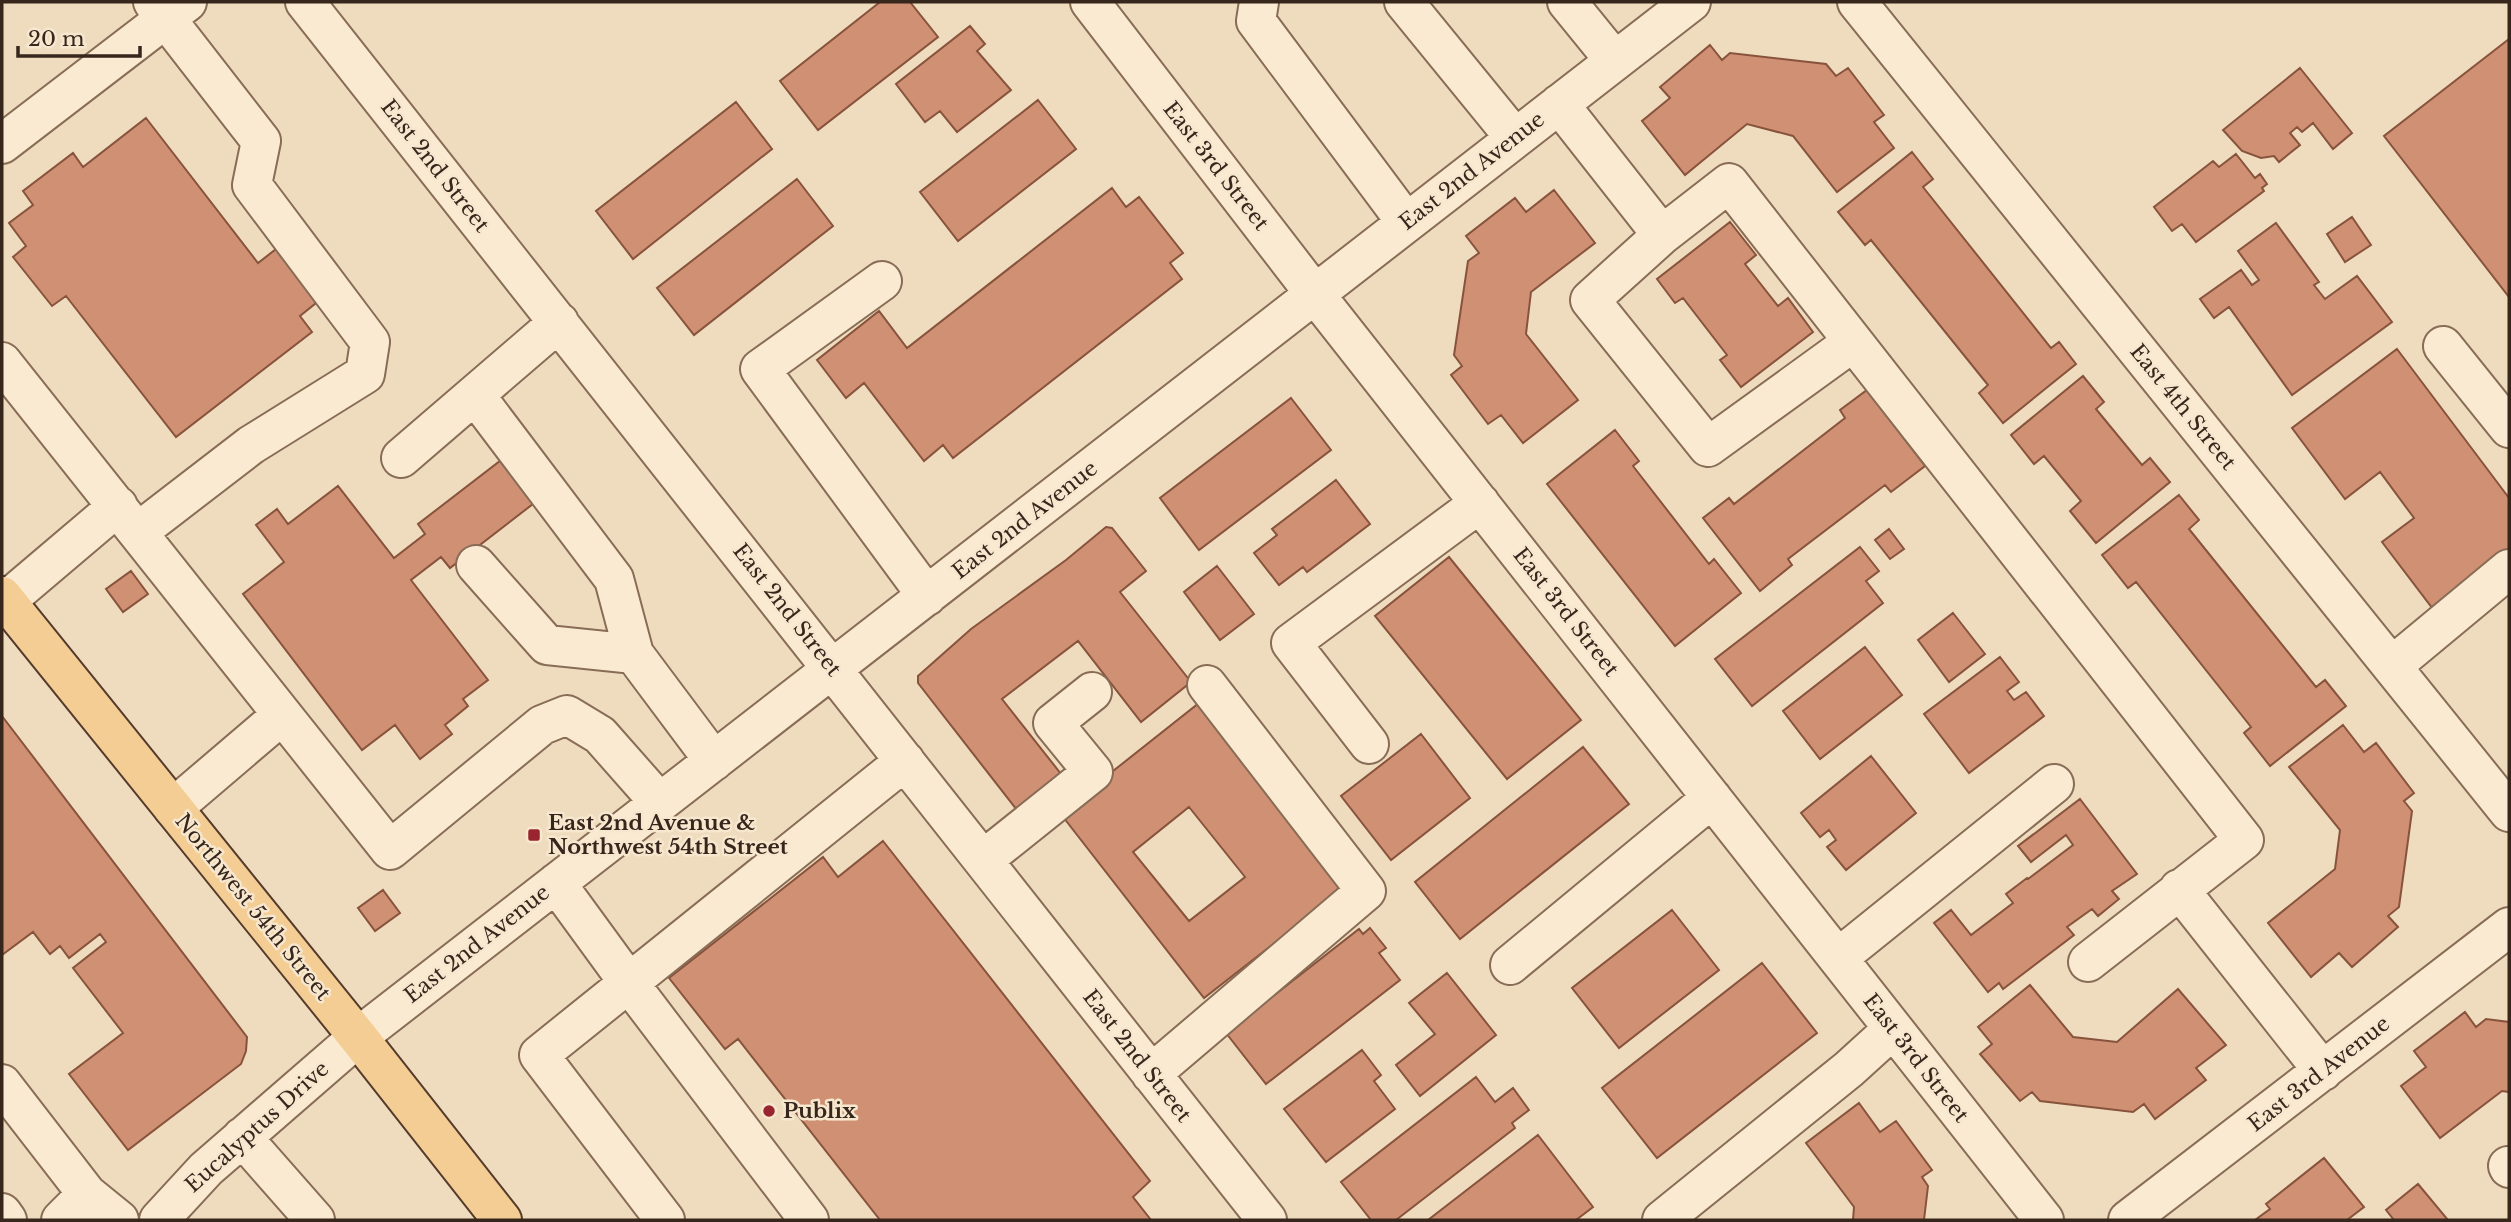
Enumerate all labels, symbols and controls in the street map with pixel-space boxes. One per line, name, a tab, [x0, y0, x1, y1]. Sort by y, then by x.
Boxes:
scale bar	[18, 14, 140, 58]
text: 20 m	[28, 26, 85, 52]
street label: East 2nd Street	[375, 94, 495, 238]
street label: East 3rd Street	[1158, 96, 1274, 236]
street label: East 2nd Avenue	[1394, 106, 1550, 236]
street label: East 4th Street	[2124, 339, 2242, 475]
street label: East 2nd Avenue	[947, 455, 1103, 585]
street label: East 2nd Street	[727, 538, 847, 682]
street label: East 3rd Street	[1508, 542, 1624, 682]
street label: Northwest 54th Street	[170, 808, 336, 1006]
place label: East 2nd Avenue & Northwest 54th Street	[548, 810, 788, 860]
marker: East 2nd Avenue & Northwest 54th Street	[526, 827, 542, 843]
street label: East 2nd Avenue	[399, 879, 555, 1009]
street label: East 2nd Street	[1077, 984, 1197, 1128]
street label: East 3rd Street	[1858, 988, 1974, 1128]
street label: East 3rd Avenue	[2243, 1011, 2395, 1137]
street label: Eucalyptus Drive	[180, 1056, 334, 1198]
place label: Publix	[783, 1098, 856, 1124]
marker: Publix	[761, 1103, 777, 1119]

